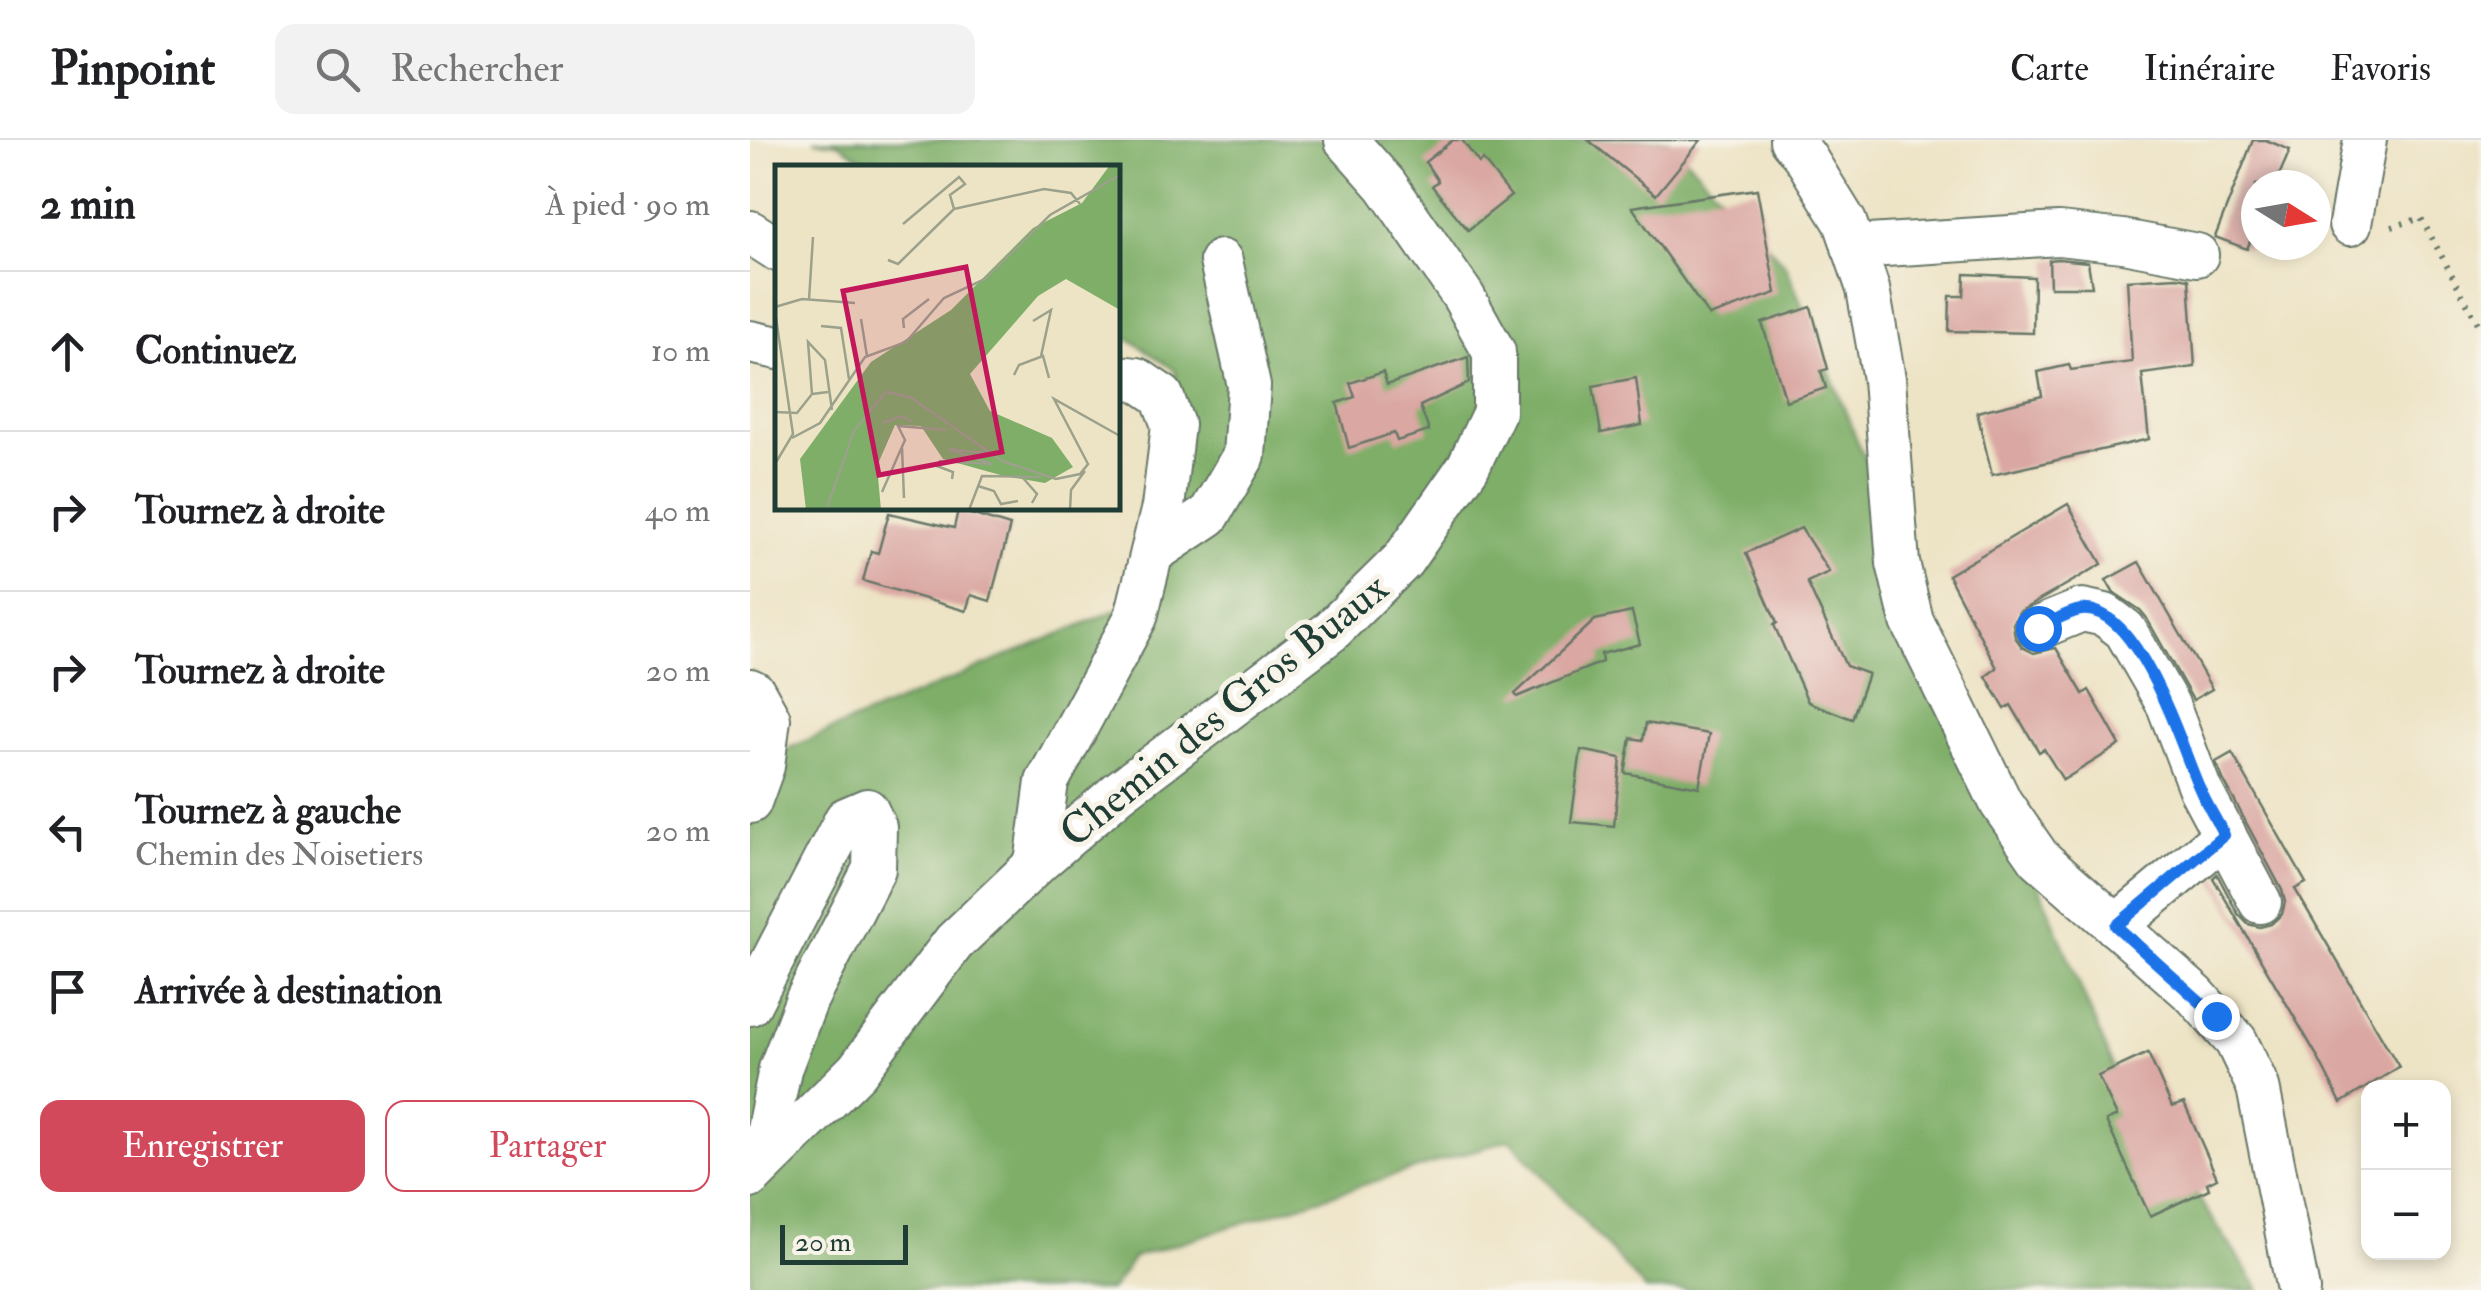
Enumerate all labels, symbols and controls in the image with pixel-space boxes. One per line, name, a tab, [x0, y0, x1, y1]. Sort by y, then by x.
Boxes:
search box	[275, 24, 975, 114]
text: Pinpoint	[50, 39, 215, 99]
icon: search	[310, 42, 365, 97]
text: Rechercher	[390, 45, 564, 93]
text: Carte	[2010, 47, 2089, 91]
text: Itinéraire	[2144, 47, 2275, 91]
text: Favoris	[2330, 47, 2431, 91]
inset map	[775, 165, 1120, 510]
north arrow	[2241, 170, 2331, 260]
text: 2 min	[40, 179, 136, 231]
text: À pied · 90 m	[545, 185, 710, 225]
icon: ahead	[40, 324, 95, 379]
text: Continuez	[135, 327, 296, 375]
text: 10 m	[651, 331, 710, 371]
icon: right	[40, 484, 95, 539]
text: Tournez à droite	[135, 487, 385, 535]
text: 40 m	[645, 491, 710, 531]
street label: Chemin des Gros Buaux	[1050, 562, 1399, 859]
route start	[2016, 606, 2062, 652]
icon: right	[40, 644, 95, 699]
text: Tournez à droite	[135, 647, 385, 695]
text: 20 m	[646, 651, 710, 691]
text: Tournez à gauche	[135, 787, 401, 835]
icon: left	[40, 804, 95, 859]
text: 20 m	[646, 811, 710, 851]
text: Chemin des Noisetiers	[135, 835, 423, 875]
icon: arrive	[40, 964, 95, 1019]
text: Arrivée à destination	[135, 967, 442, 1015]
route end	[2194, 994, 2240, 1040]
map controls	[2361, 1080, 2451, 1260]
button: +	[2361, 1080, 2451, 1170]
button: Enregistrer	[40, 1100, 365, 1192]
button: Partager	[385, 1100, 710, 1192]
button: −	[2361, 1170, 2451, 1260]
scale bar	[780, 1220, 908, 1264]
text: 20 m	[795, 1225, 851, 1260]

